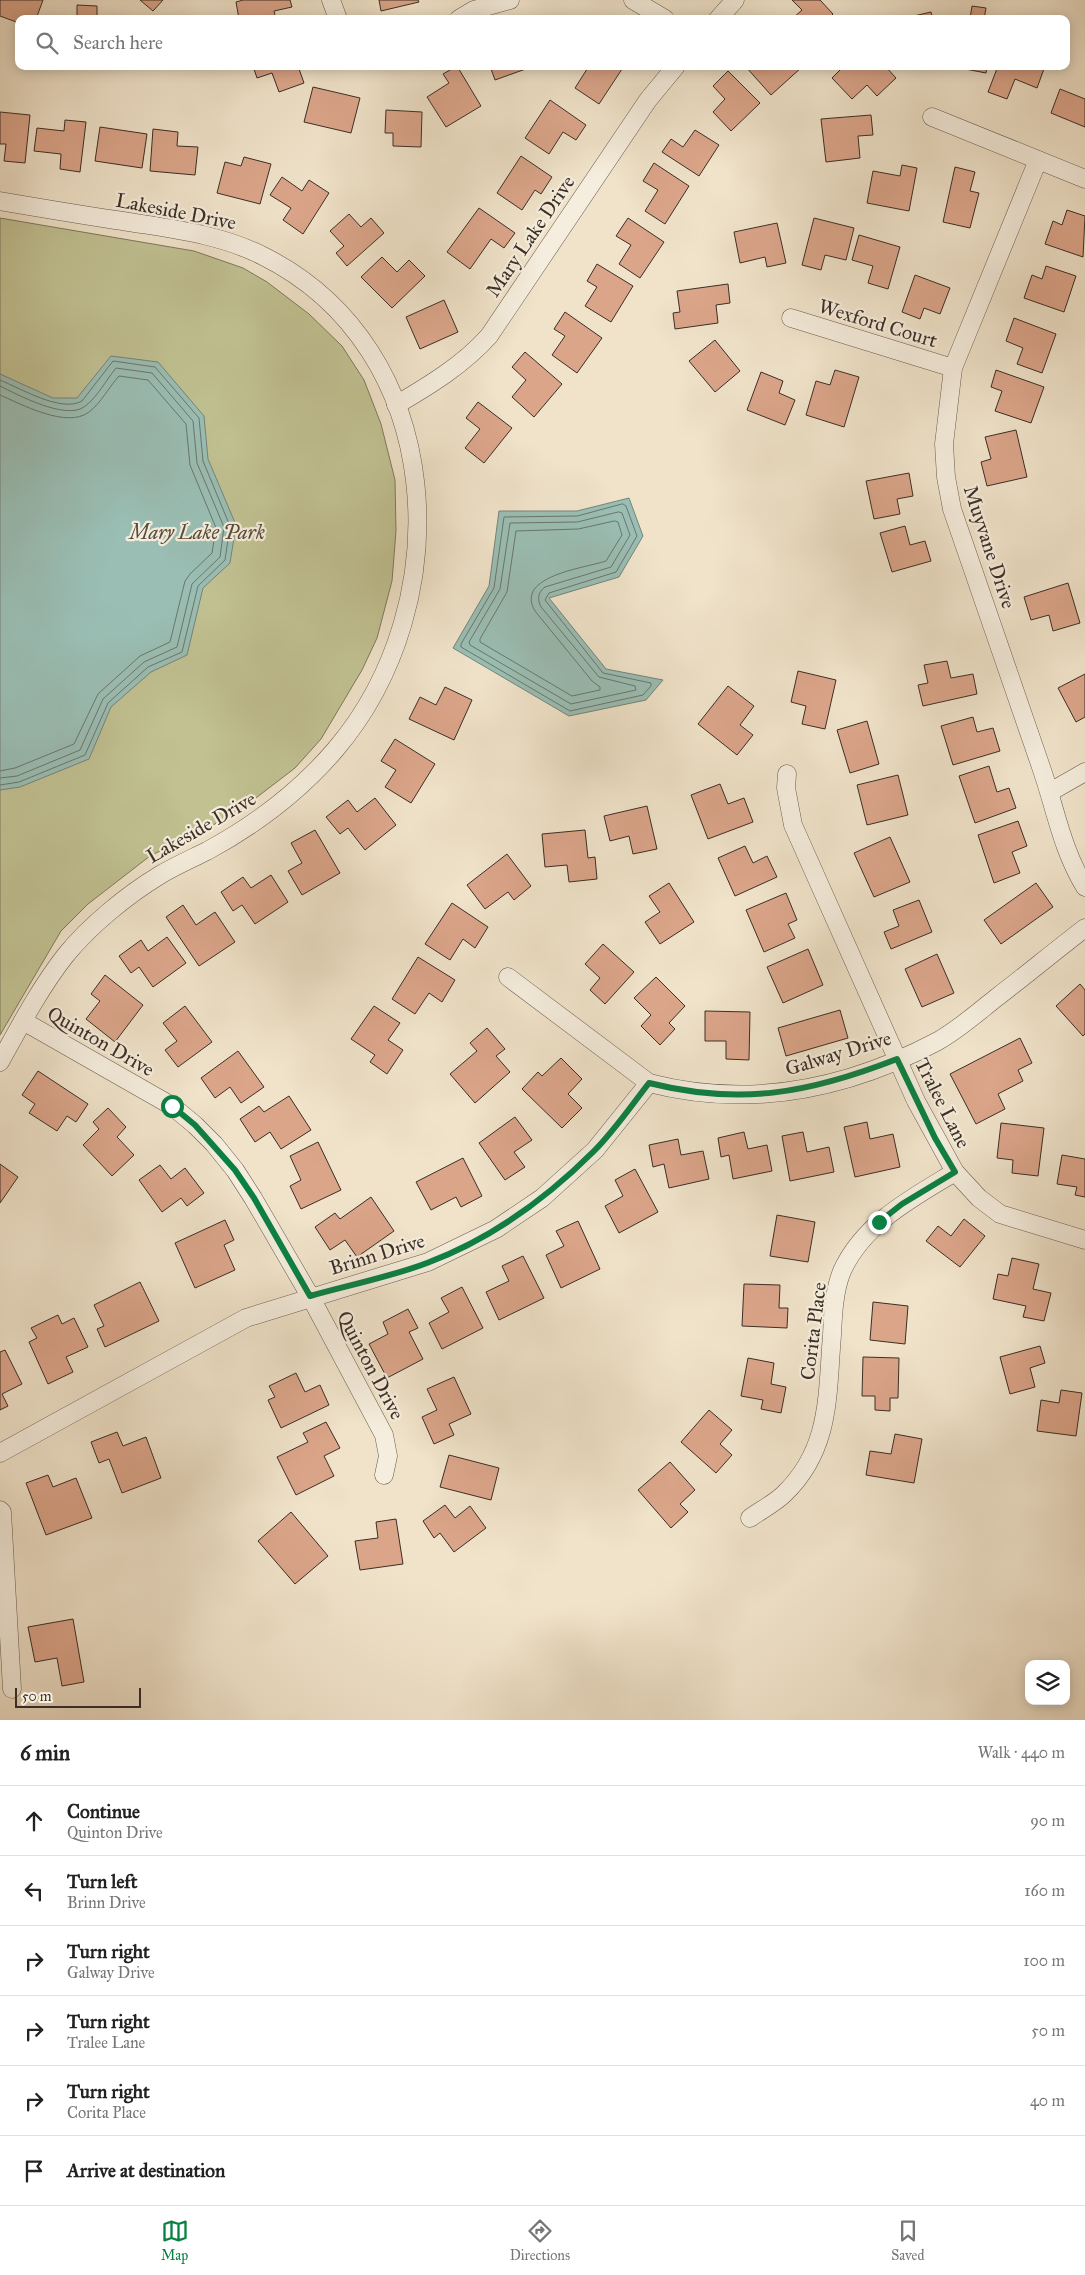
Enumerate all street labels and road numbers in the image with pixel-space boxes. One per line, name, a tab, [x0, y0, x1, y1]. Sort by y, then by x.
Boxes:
street label: Mary Lake Drive	[480, 171, 580, 301]
street label: Lakeside Drive	[114, 188, 238, 234]
street label: Wexford Court	[816, 294, 940, 352]
street label: Muyvane Drive	[959, 482, 1021, 612]
street label: Lakeside Drive	[142, 786, 260, 868]
street label: Quinton Drive	[43, 1001, 159, 1081]
street label: Galway Drive	[782, 1026, 894, 1080]
street label: Tralee Lane	[910, 1054, 976, 1152]
street label: Brinn Drive	[326, 1228, 428, 1280]
street label: Corita Place	[795, 1281, 831, 1381]
street label: Quinton Drive	[332, 1307, 410, 1423]

